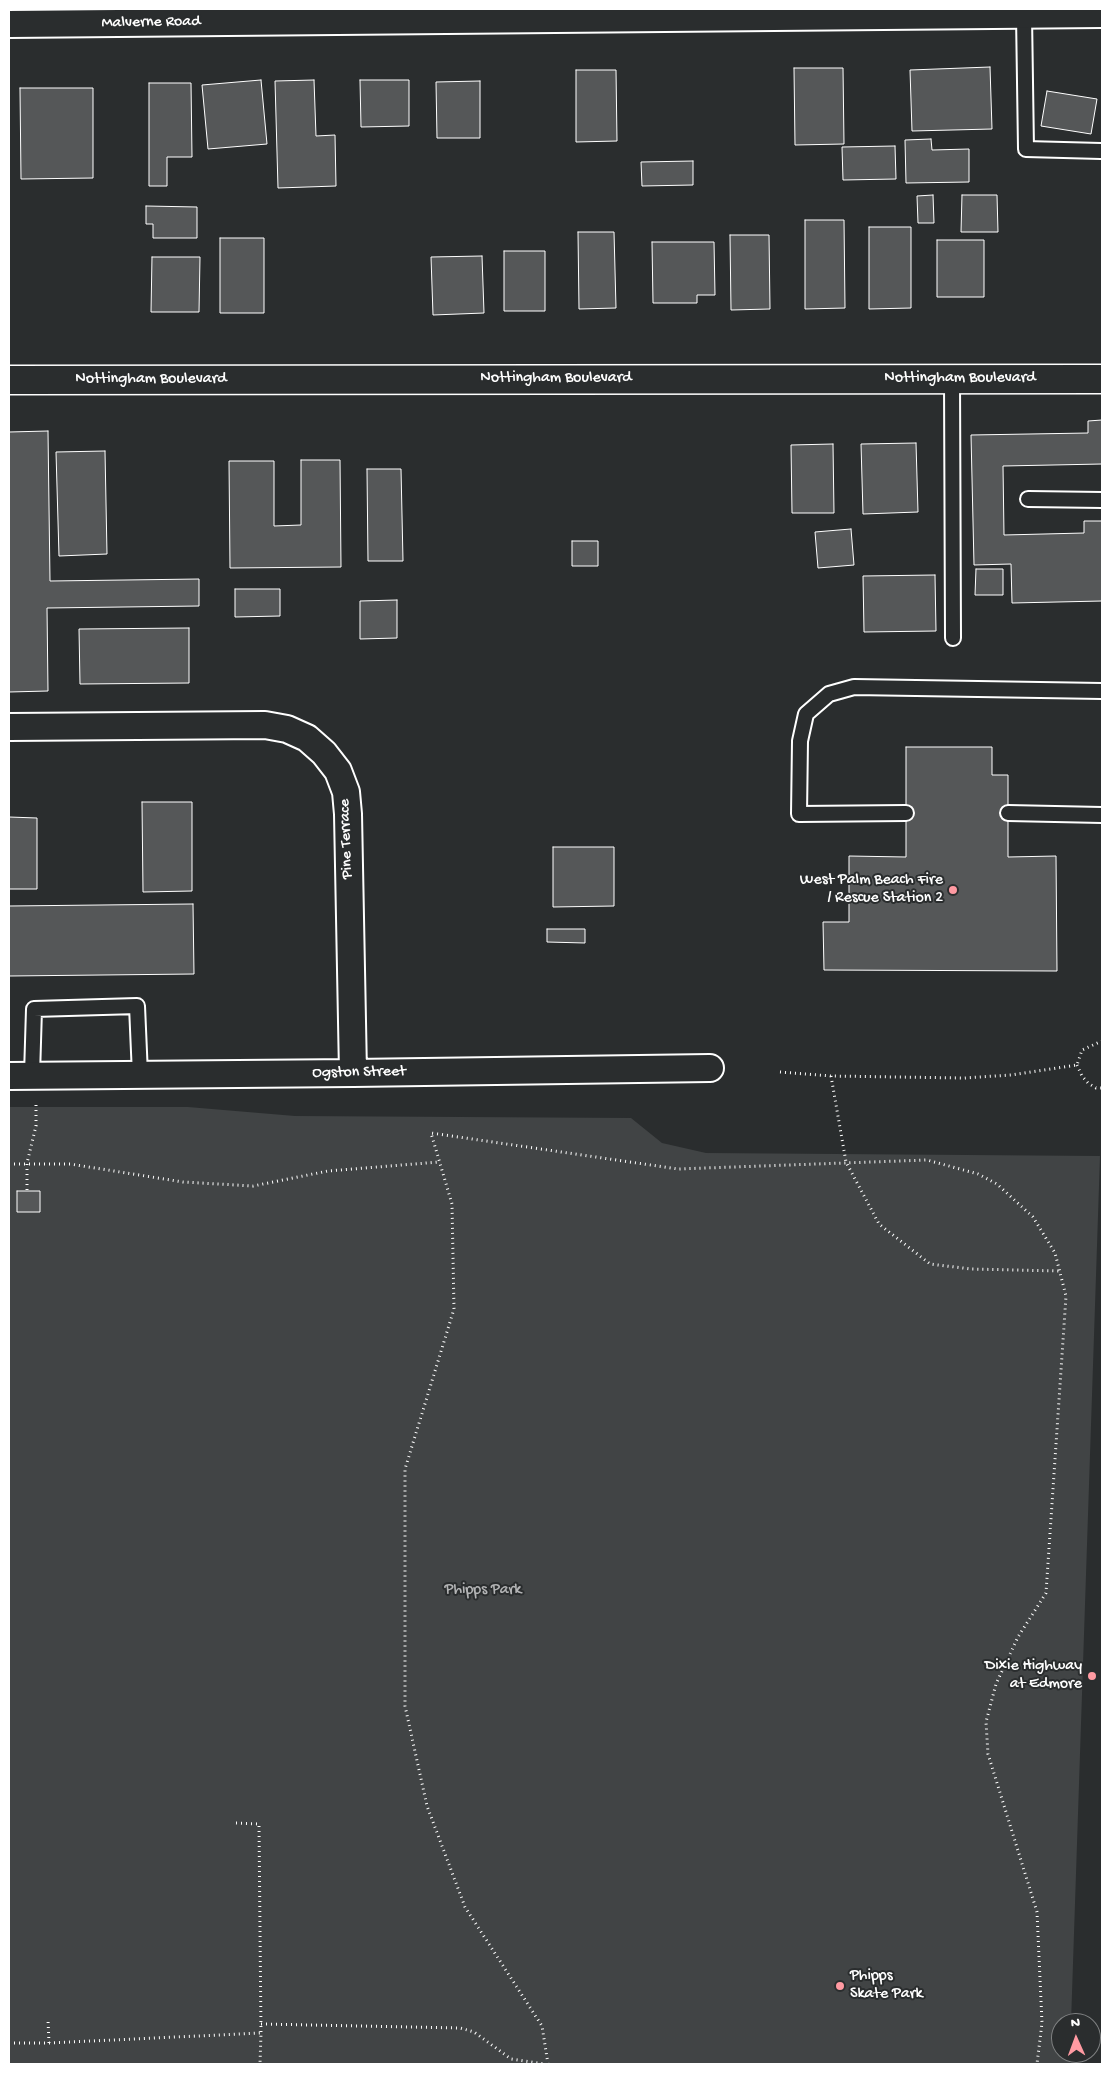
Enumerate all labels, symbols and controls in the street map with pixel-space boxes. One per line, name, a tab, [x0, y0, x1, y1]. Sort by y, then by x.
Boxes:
street label: Malverne Road	[101, 13, 201, 33]
street label: Nottingham Boulevard	[480, 369, 632, 389]
street label: Nottingham Boulevard	[884, 369, 1036, 389]
street label: Nottingham Boulevard	[75, 370, 227, 390]
street label: Pine Terrace	[336, 799, 358, 879]
place label: West Palm Beach Fire / Rescue Station 2	[800, 871, 943, 909]
marker: West Palm Beach Fire / Rescue Station 2	[947, 884, 959, 896]
street label: Ogston Street	[312, 1063, 406, 1083]
park label: Phipps Park	[445, 1581, 521, 1601]
place label: Dixie Highway at Edmore	[985, 1657, 1082, 1695]
marker: Dixie Highway at Edmore	[1086, 1670, 1098, 1682]
place label: Phipps Skate Park	[850, 1967, 923, 2005]
marker: Phipps Skate Park	[834, 1980, 846, 1992]
north arrow	[1051, 2013, 1101, 2063]
text: N	[1071, 2015, 1080, 2032]

